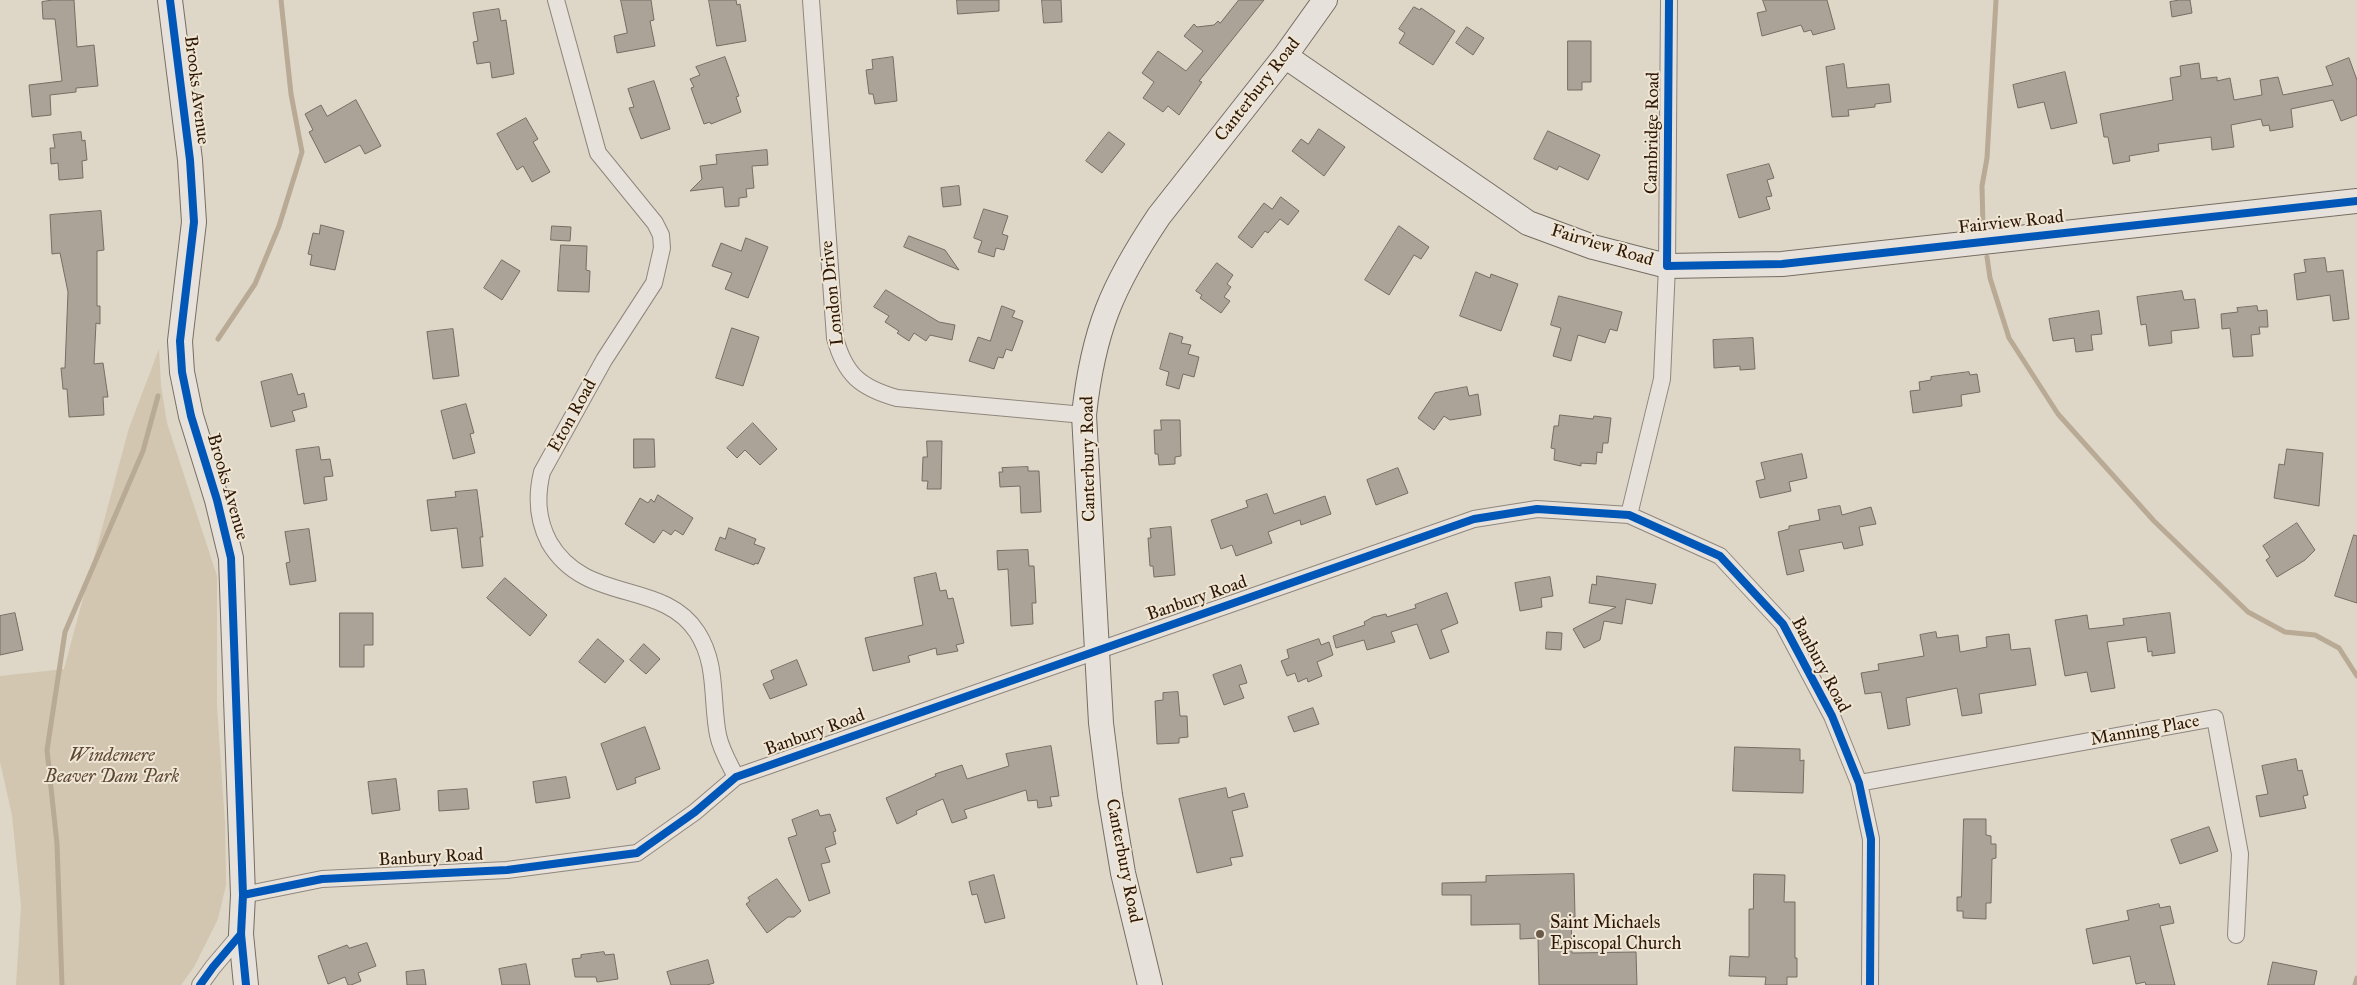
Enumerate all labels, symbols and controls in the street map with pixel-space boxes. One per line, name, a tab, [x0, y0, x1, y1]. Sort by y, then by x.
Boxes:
street label: Brooks Avenue	[179, 34, 213, 146]
street label: Canterbury Road	[1211, 34, 1305, 146]
street label: Cambridge Road	[1641, 72, 1665, 194]
street label: Fairview Road	[1957, 207, 2065, 239]
street label: Fairview Road	[1548, 220, 1656, 272]
street label: London Drive	[817, 239, 849, 347]
street label: Eton Road	[544, 376, 602, 456]
street label: Canterbury Road	[1077, 396, 1101, 522]
street label: Brooks Avenue	[202, 431, 252, 543]
street label: Banbury Road	[1144, 572, 1250, 626]
street label: Banbury Road	[1786, 614, 1854, 716]
street label: Banbury Road	[762, 705, 868, 761]
street label: Manning Place	[2089, 711, 2201, 751]
park label: Windemere Beaver Dam Park	[45, 746, 179, 789]
street label: Canterbury Road	[1100, 797, 1146, 925]
street label: Banbury Road	[378, 844, 484, 872]
place label: Saint Michaels Episcopal Church	[1550, 913, 1682, 956]
marker: Saint Michaels Episcopal Church	[1534, 928, 1546, 940]

